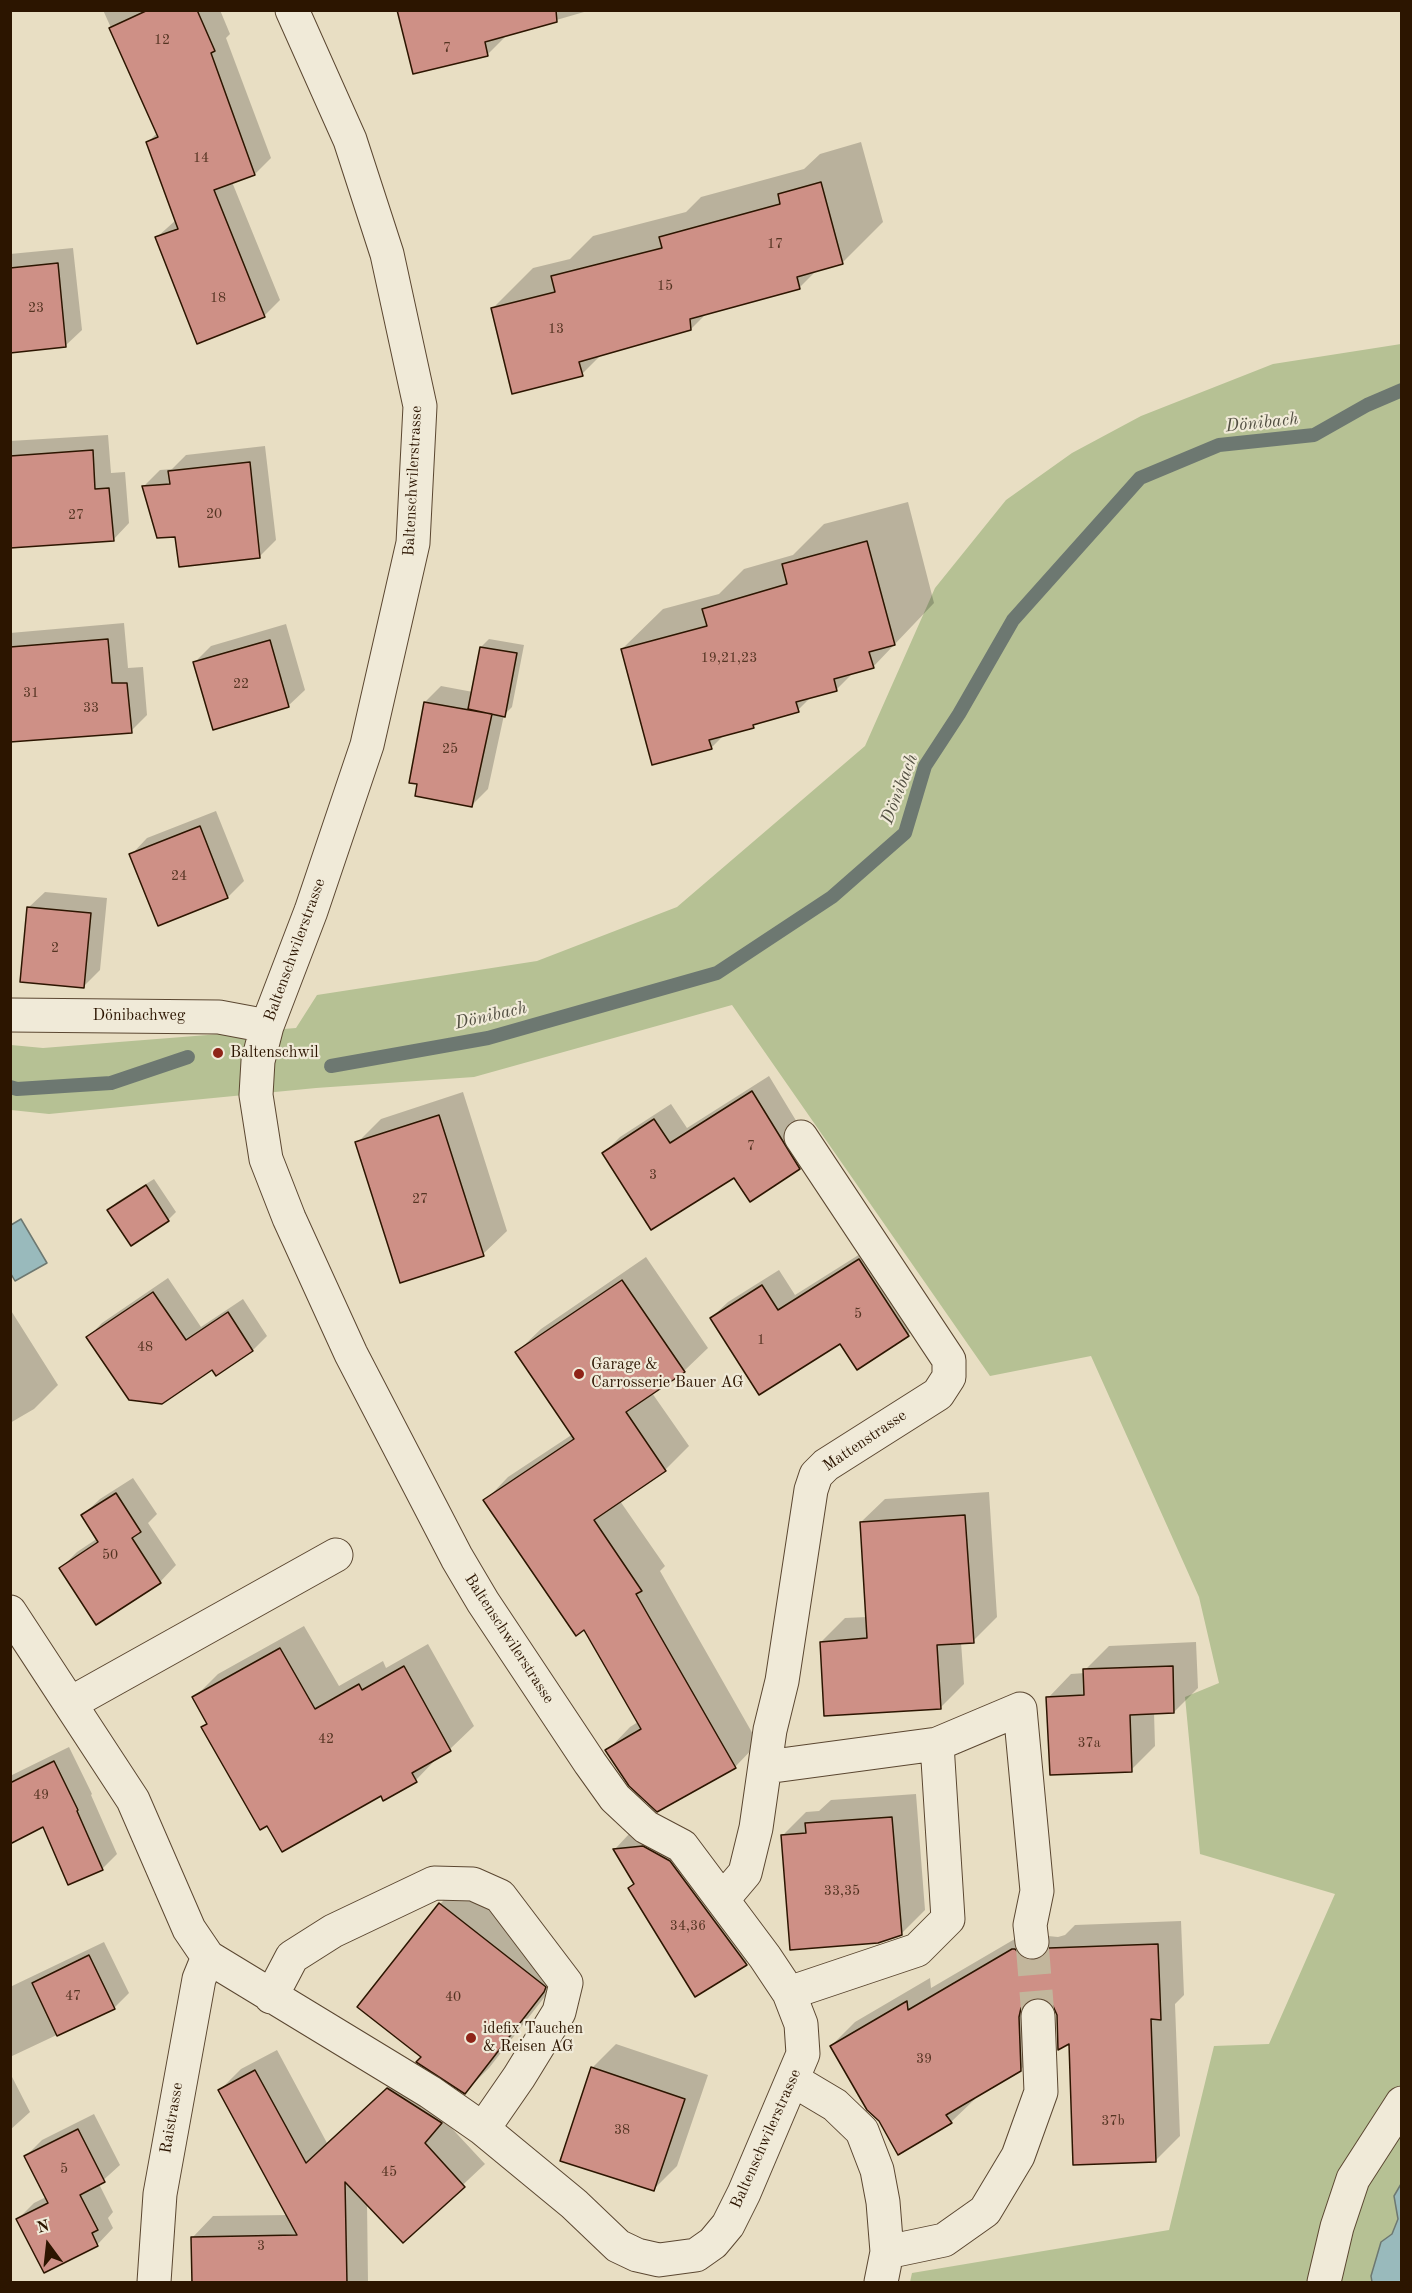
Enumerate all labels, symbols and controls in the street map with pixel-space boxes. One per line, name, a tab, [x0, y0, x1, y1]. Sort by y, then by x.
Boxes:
house number: 12	[154, 32, 170, 48]
house number: 7	[443, 40, 451, 56]
house number: 14	[193, 150, 209, 166]
house number: 17	[767, 236, 783, 252]
house number: 15	[657, 278, 673, 294]
house number: 18	[210, 290, 226, 306]
house number: 23	[28, 300, 44, 316]
house number: 13	[548, 321, 564, 337]
street label: Baltenschwilerstrasse	[399, 405, 427, 557]
water label: Dönibach	[1224, 408, 1300, 438]
house number: 20	[206, 506, 222, 522]
house number: 27	[68, 507, 84, 523]
house number: 19,21,23	[701, 650, 757, 666]
house number: 22	[233, 676, 249, 692]
house number: 31	[23, 685, 39, 701]
house number: 33	[83, 700, 99, 716]
house number: 25	[442, 741, 458, 757]
water label: Dönibach	[877, 751, 923, 827]
house number: 24	[171, 868, 187, 884]
street label: Baltenschwilerstrasse	[260, 876, 330, 1024]
house number: 2	[51, 940, 59, 956]
water label: Dönibach	[453, 997, 529, 1035]
street label: Dönibachweg	[93, 1006, 185, 1026]
place label: Baltenschwil	[230, 1043, 319, 1063]
marker: Baltenschwil	[211, 1046, 225, 1060]
house number: 7	[747, 1138, 755, 1154]
house number: 3	[649, 1167, 657, 1183]
house number: 27	[412, 1191, 428, 1207]
house number: 5	[854, 1306, 862, 1322]
house number: 1	[757, 1332, 765, 1348]
house number: 48	[137, 1339, 153, 1355]
place label: Garage & Carrosserie Bauer AG	[591, 1355, 744, 1393]
marker: Garage & Carrosserie Bauer AG	[572, 1367, 586, 1381]
street label: Mattenstrasse	[820, 1406, 910, 1476]
house number: 50	[102, 1547, 118, 1563]
street label: Baltenschwilerstrasse	[460, 1571, 558, 1707]
house number: 42	[318, 1731, 334, 1747]
house number: 37a	[1077, 1735, 1101, 1751]
house number: 49	[33, 1787, 49, 1803]
house number: 33,35	[824, 1883, 860, 1899]
house number: 34,36	[670, 1918, 706, 1934]
house number: 47	[65, 1988, 81, 2004]
house number: 40	[445, 1989, 461, 2005]
place label: idefix Tauchen & Reisen AG	[483, 2019, 583, 2057]
marker: idefix Tauchen & Reisen AG	[464, 2031, 478, 2045]
house number: 39	[916, 2051, 932, 2067]
street label: Baltenschwilerstrasse	[727, 2066, 805, 2212]
street label: Raistrasse	[156, 2081, 188, 2155]
house number: 37b	[1101, 2113, 1125, 2129]
house number: 38	[614, 2122, 630, 2138]
house number: 5	[60, 2161, 68, 2177]
house number: 45	[381, 2164, 397, 2180]
north arrow	[18, 2215, 78, 2275]
text: N	[35, 2218, 51, 2237]
house number: 3	[257, 2238, 265, 2254]

